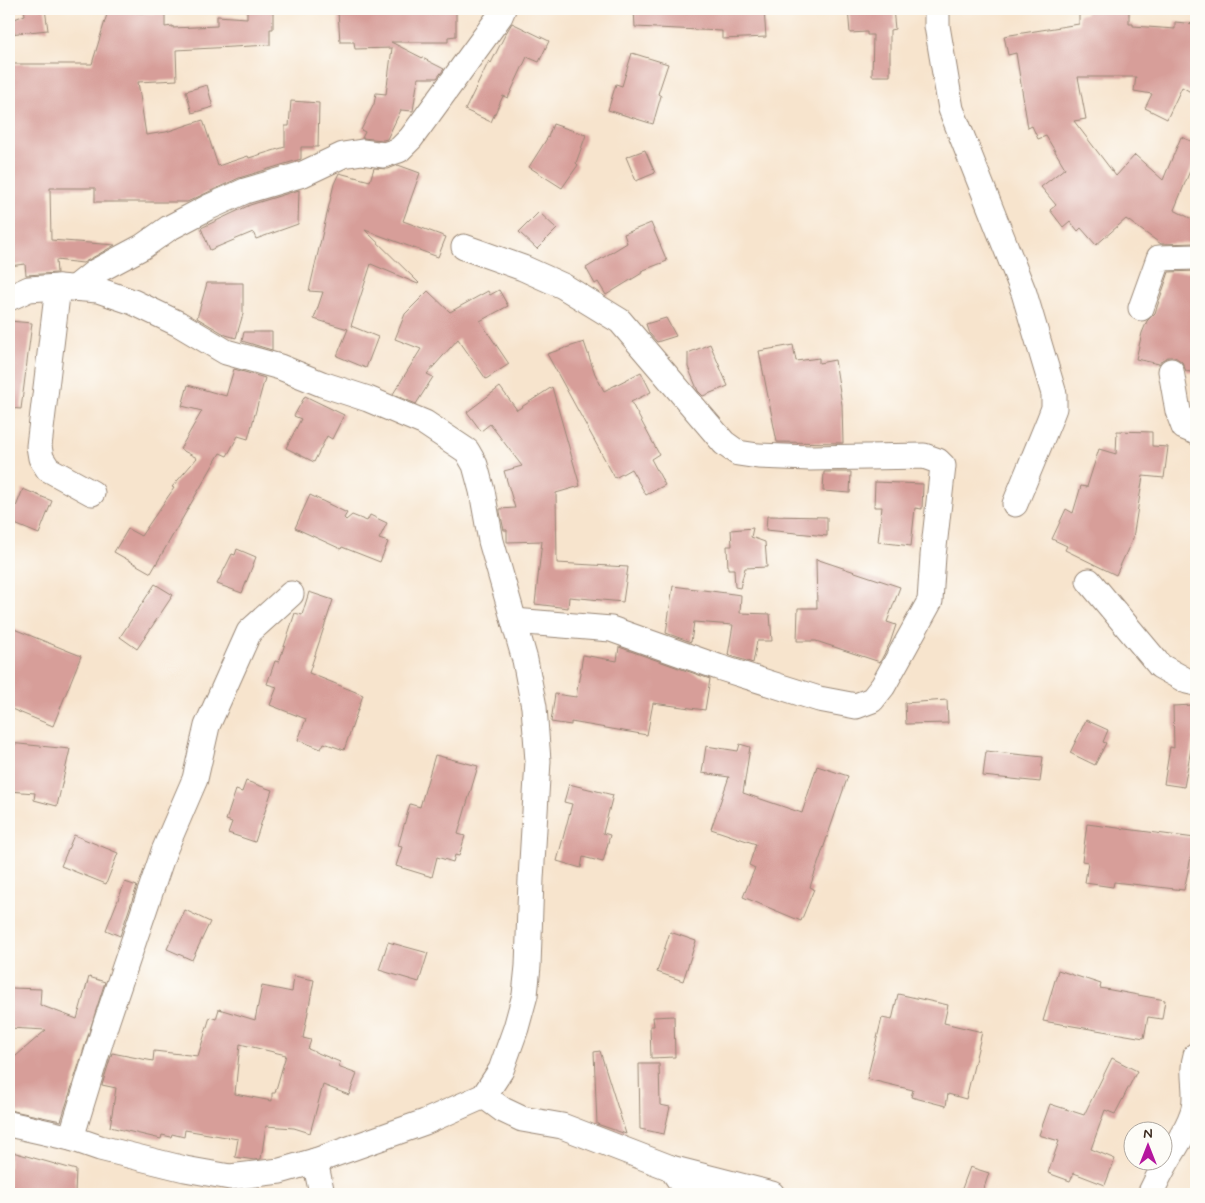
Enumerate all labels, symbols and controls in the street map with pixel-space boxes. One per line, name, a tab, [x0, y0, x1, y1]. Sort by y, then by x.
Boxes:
north arrow	[1122, 1120, 1172, 1170]
text: N	[1143, 1125, 1153, 1143]

